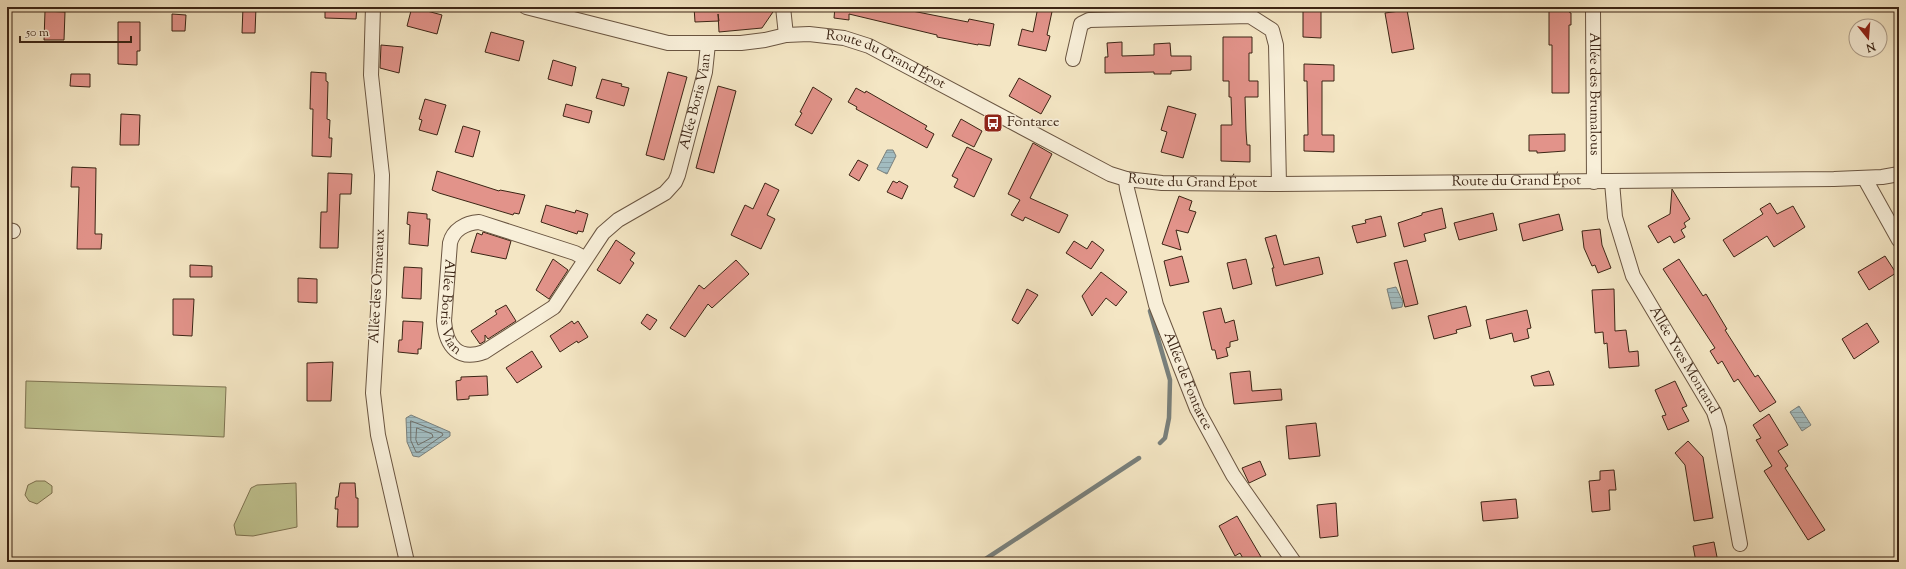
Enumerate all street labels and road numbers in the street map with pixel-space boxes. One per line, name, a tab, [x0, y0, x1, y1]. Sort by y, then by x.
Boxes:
street label: Route du Grand Épot	[825, 26, 949, 95]
street label: Allée des Brumalous	[1583, 32, 1604, 156]
street label: Allée Boris Vian	[675, 52, 717, 152]
street label: Route du Grand Épot	[1127, 169, 1257, 194]
street label: Route du Grand Épot	[1452, 171, 1581, 192]
street label: Allée des Ormeaux	[365, 228, 391, 344]
street label: Allée Boris Vian	[434, 258, 465, 360]
street label: Allée Yves Montand	[1643, 303, 1723, 418]
street label: Allée de Fontarce	[1158, 329, 1217, 434]

